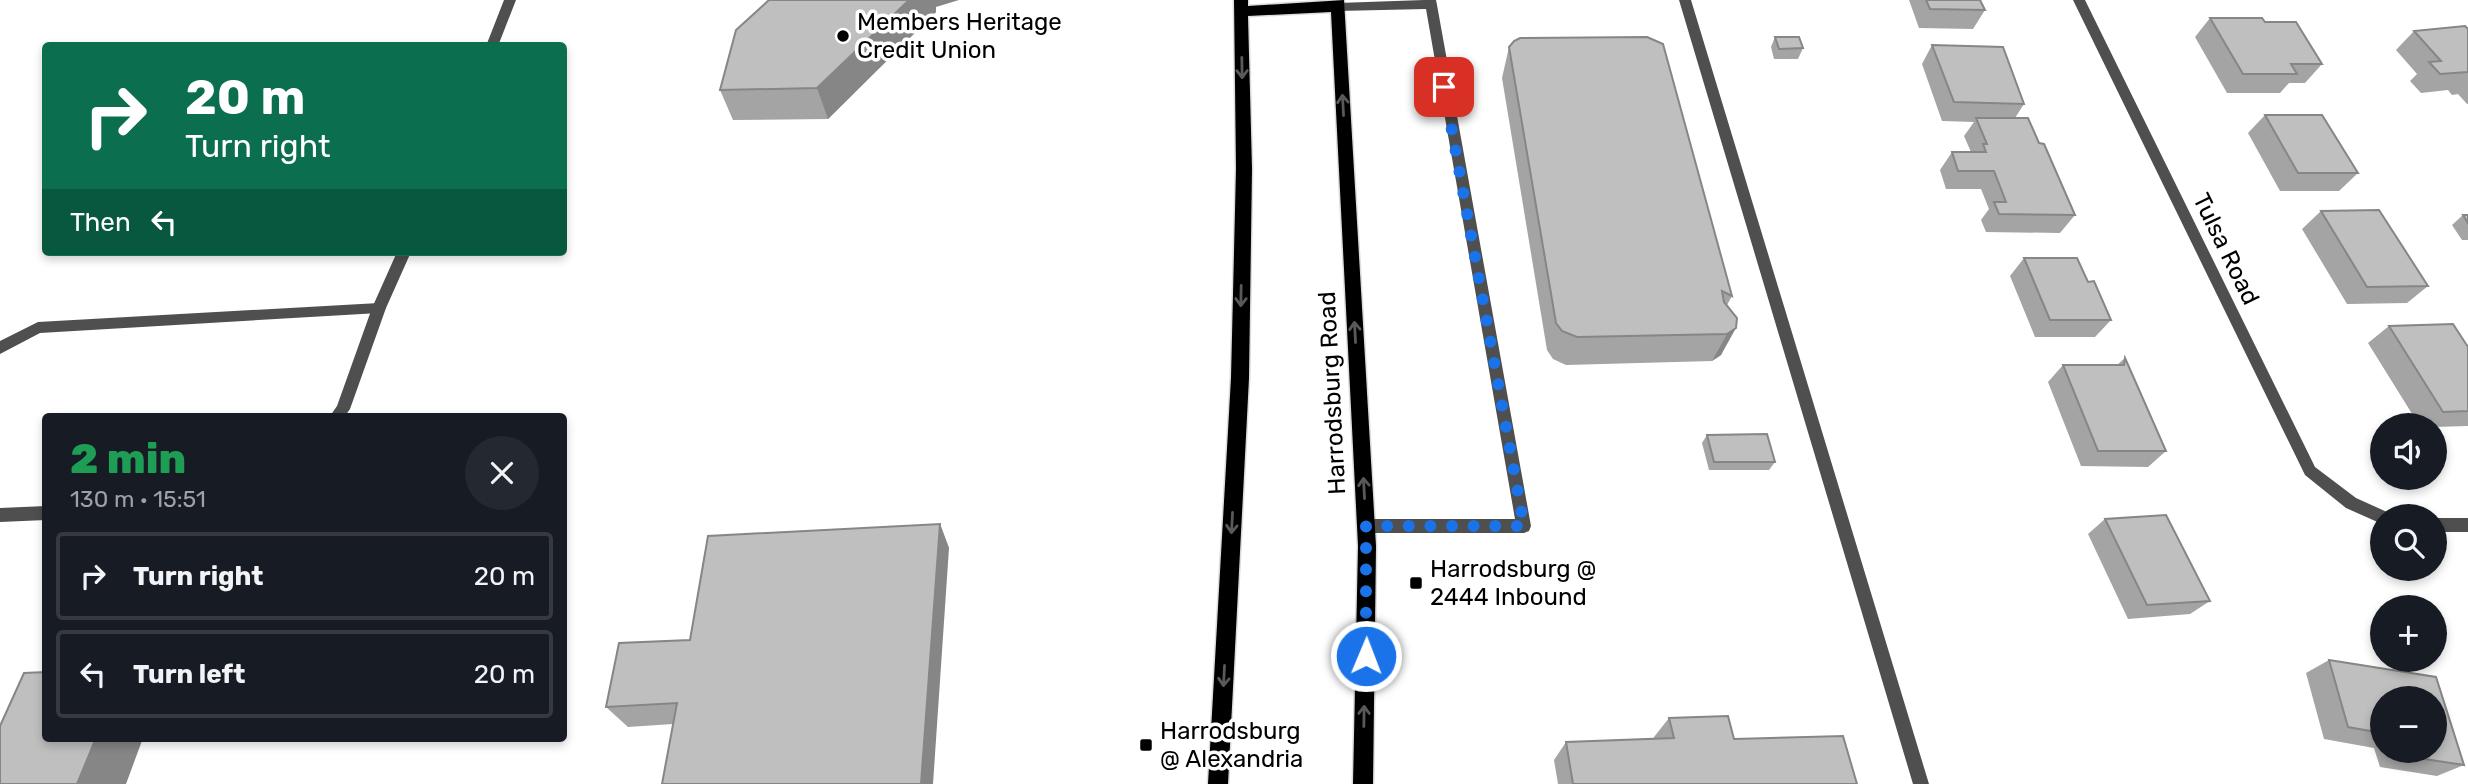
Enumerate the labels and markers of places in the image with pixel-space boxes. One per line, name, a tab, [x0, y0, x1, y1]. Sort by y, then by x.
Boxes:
place label: Members Heritage Credit Union	[857, 8, 1062, 64]
marker: Members Heritage Credit Union	[835, 28, 851, 44]
pin	[1414, 57, 1474, 117]
place label: Harrodsburg @ 2444 Inbound	[1430, 555, 1596, 611]
marker: Harrodsburg @ 2444 Inbound	[1408, 575, 1424, 591]
place label: Harrodsburg @ Alexandria	[1160, 717, 1303, 773]
marker: Harrodsburg @ Alexandria	[1138, 737, 1154, 753]

